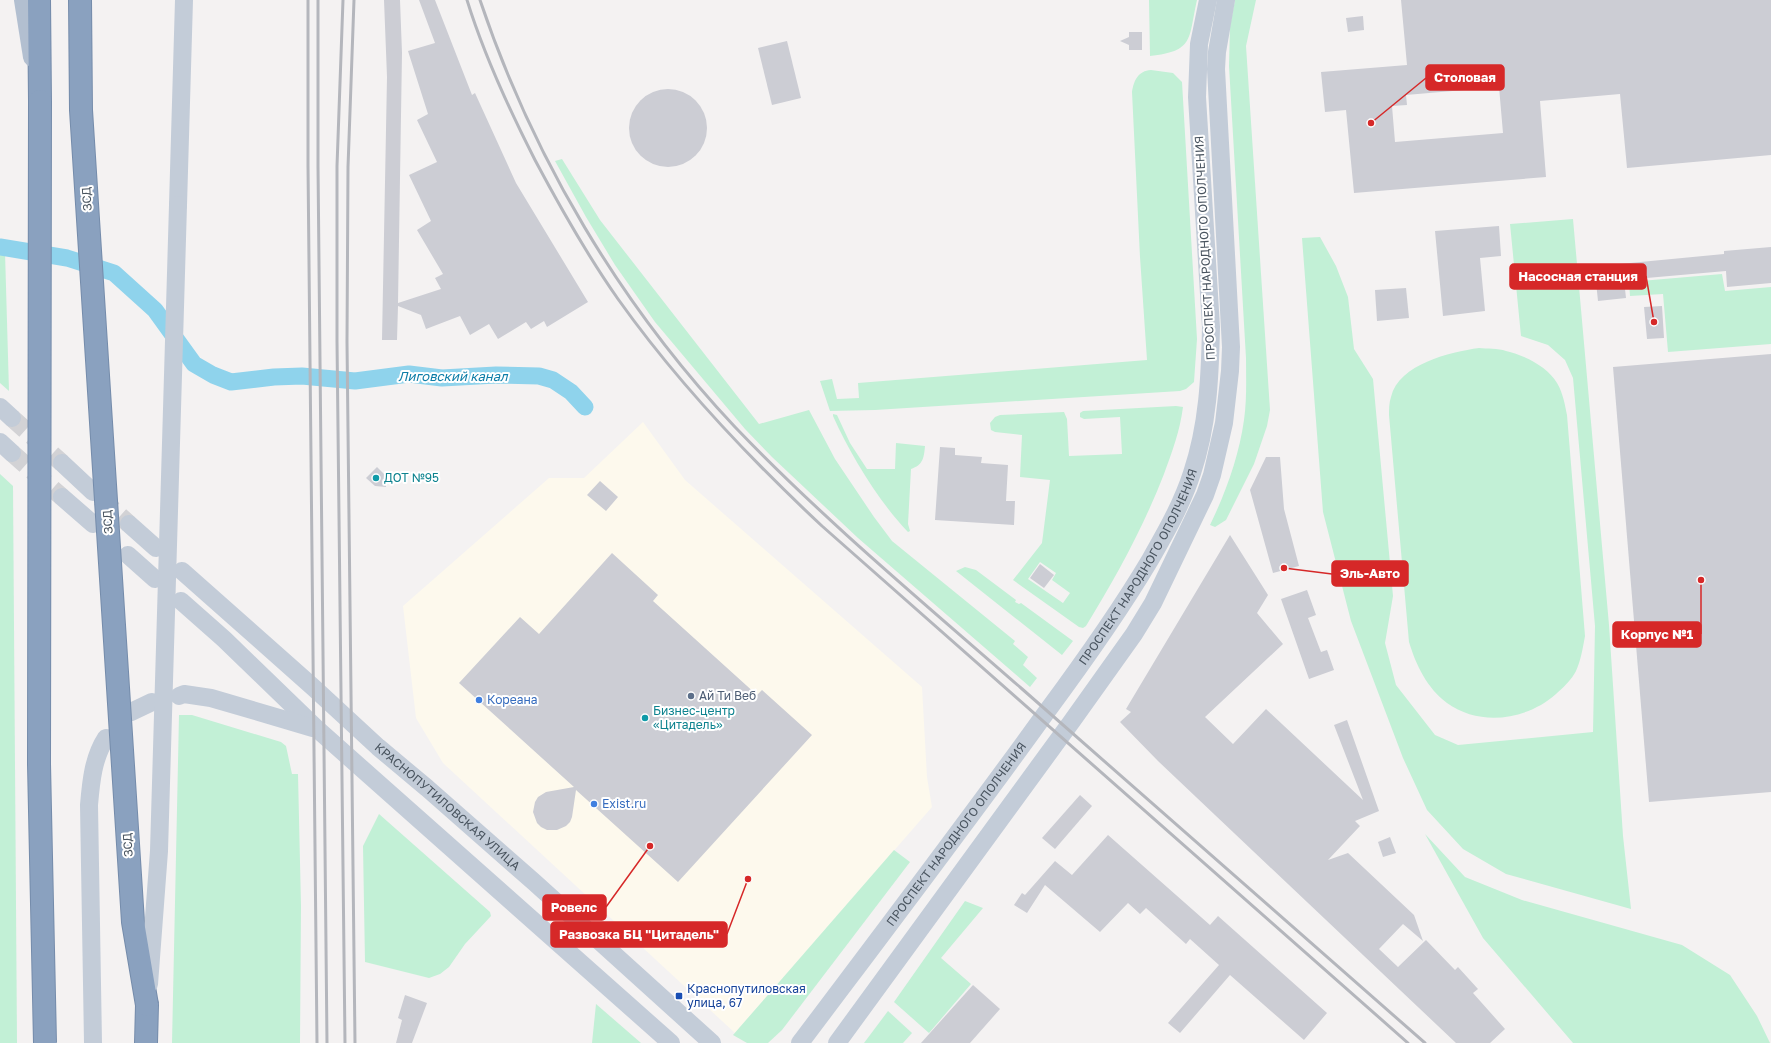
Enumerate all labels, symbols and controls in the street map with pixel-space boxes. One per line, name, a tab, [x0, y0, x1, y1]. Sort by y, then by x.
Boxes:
callout: Столовая	[1426, 65, 1504, 90]
text: Столовая	[1434, 69, 1496, 85]
street label: ПРОСПЕКТ НАРОДНОГО ОПОЛЧЕНИЯ	[1191, 135, 1218, 361]
street label: ЗСД	[78, 186, 95, 212]
callout: Насосная станция	[1510, 264, 1646, 289]
text: Насосная станция	[1518, 268, 1638, 284]
water label: Лиговский канал	[398, 368, 509, 384]
street label: ПРОСПЕКТ НАРОДНОГО ОПОЛЧЕНИЯ	[1075, 467, 1200, 668]
place label: ДОТ №95	[384, 470, 439, 485]
marker: ДОТ №95	[371, 473, 381, 483]
street label: ЗСД	[99, 509, 116, 535]
callout: Эль-Авто	[1332, 561, 1408, 586]
text: Эль-Авто	[1340, 565, 1400, 581]
callout: Корпус №1	[1613, 622, 1701, 647]
text: Корпус №1	[1621, 626, 1693, 642]
place label: Ай Ти Веб	[699, 688, 756, 703]
marker: Ай Ти Веб	[686, 691, 696, 701]
place label: Кореана	[487, 692, 538, 707]
marker: Кореана	[474, 695, 484, 705]
place label: Бизнес-центр «Цитадель»	[653, 703, 735, 732]
marker: Бизнес-центр «Цитадель»	[640, 713, 650, 723]
street label: КРАСНОПУТИЛОВСКАЯ УЛИЦА	[372, 739, 523, 873]
street label: ПРОСПЕКТ НАРОДНОГО ОПОЛЧЕНИЯ	[883, 739, 1029, 929]
place label: Exist.ru	[602, 796, 646, 811]
marker: Exist.ru	[589, 799, 599, 809]
street label: ЗСД	[119, 832, 136, 858]
callout: Ровелс	[543, 895, 606, 920]
text: Ровелс	[551, 899, 598, 915]
callout: Развозка БЦ "Цитадель"	[551, 922, 727, 947]
text: Развозка БЦ "Цитадель"	[559, 926, 719, 942]
place label: Краснопутиловская улица, 67	[687, 981, 806, 1010]
marker: Краснопутиловская улица, 67	[674, 991, 684, 1001]

